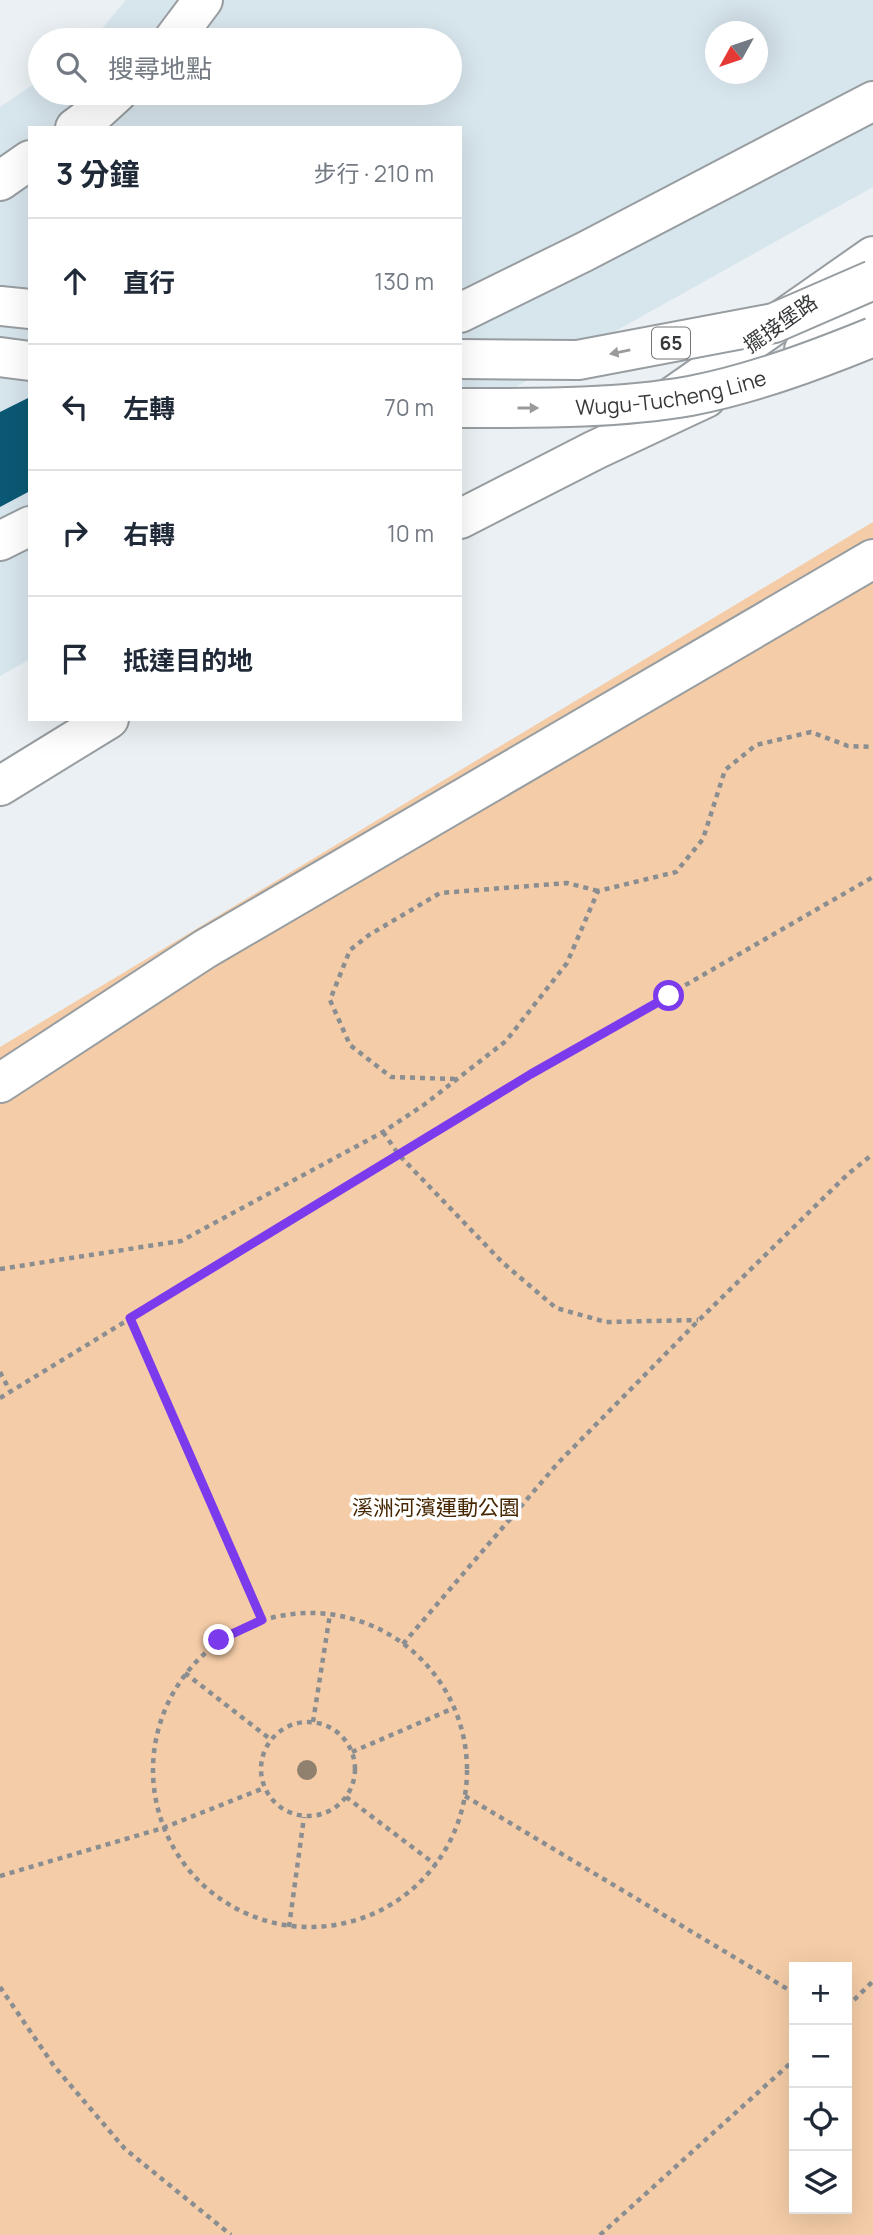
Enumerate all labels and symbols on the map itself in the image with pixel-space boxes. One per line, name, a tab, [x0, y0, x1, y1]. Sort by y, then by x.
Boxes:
north arrow	[705, 21, 768, 84]
street label: 擺接堡路	[738, 287, 822, 359]
road number: 65	[652, 328, 690, 358]
one-way arrow	[609, 347, 631, 358]
street label: Wugu-Tucheng Line	[575, 363, 769, 421]
one-way arrow	[518, 402, 540, 414]
route start	[653, 980, 684, 1011]
park label: 溪洲河濱運動公園	[352, 1493, 520, 1521]
route end	[203, 1624, 234, 1655]

